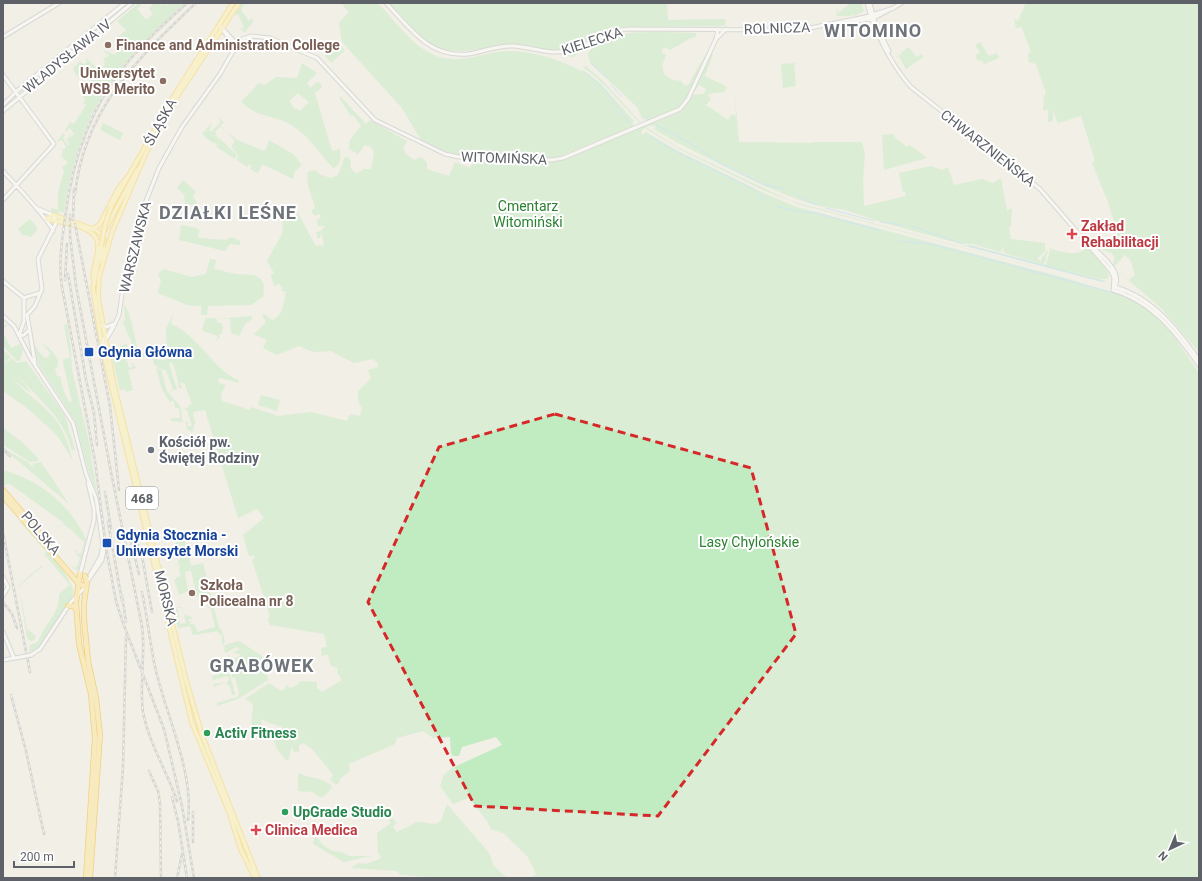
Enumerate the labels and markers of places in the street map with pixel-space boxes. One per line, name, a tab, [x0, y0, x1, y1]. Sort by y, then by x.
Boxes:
place label: Finance and Administration College	[116, 37, 340, 53]
marker: Finance and Administration College	[103, 40, 113, 50]
place label: Uniwersytet WSB Merito	[80, 65, 155, 97]
marker: Uniwersytet WSB Merito	[158, 76, 168, 86]
place label: Zakład Rehabilitacji	[1081, 218, 1159, 250]
marker: Zakład Rehabilitacji	[1066, 228, 1078, 240]
place label: Gdynia Główna	[98, 344, 193, 360]
marker: Gdynia Główna	[83, 346, 95, 358]
place label: Kościół pw. Świętej Rodziny	[159, 434, 260, 466]
marker: Kościół pw. Świętej Rodziny	[146, 445, 156, 455]
place label: Gdynia Stocznia - Uniwersytet Morski	[116, 527, 238, 559]
marker: Gdynia Stocznia - Uniwersytet Morski	[101, 537, 113, 549]
place label: Szkoła Policealna nr 8	[200, 577, 294, 609]
marker: Szkoła Policealna nr 8	[187, 588, 197, 598]
place label: Activ Fitness	[215, 725, 297, 741]
marker: Activ Fitness	[202, 728, 212, 738]
place label: UpGrade Studio	[293, 804, 392, 820]
marker: UpGrade Studio	[280, 807, 290, 817]
place label: Clinica Medica	[265, 822, 358, 838]
marker: Clinica Medica	[250, 824, 262, 836]

